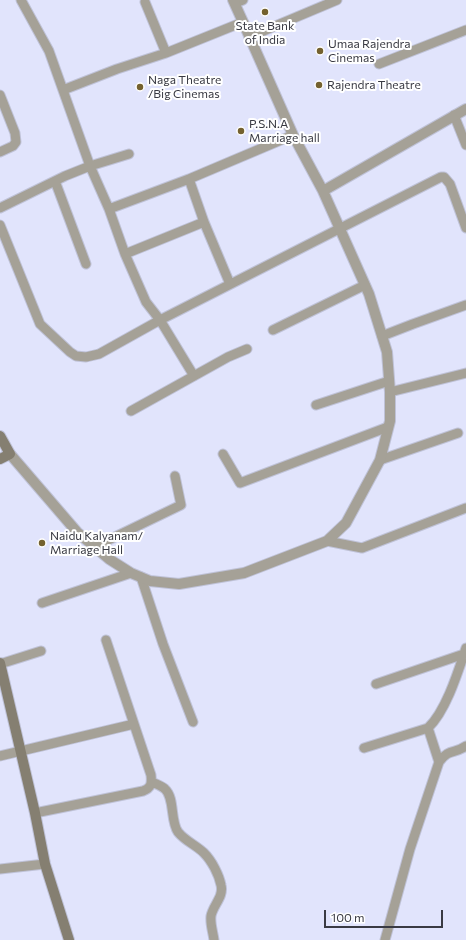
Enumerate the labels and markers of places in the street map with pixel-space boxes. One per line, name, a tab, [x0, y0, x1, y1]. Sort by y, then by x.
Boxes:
marker: State Bank of India	[260, 7, 270, 17]
place label: State Bank of India	[236, 19, 294, 47]
place label: Umaa Rajendra Cinemas	[328, 37, 411, 65]
marker: Umaa Rajendra Cinemas	[315, 46, 325, 56]
place label: Naga Theatre /Big Cinemas	[148, 73, 221, 101]
place label: Rajendra Theatre	[327, 78, 421, 92]
marker: Rajendra Theatre	[314, 80, 324, 90]
marker: Naga Theatre /Big Cinemas	[135, 82, 145, 92]
place label: P.S.N.A Marriage hall	[249, 117, 320, 145]
marker: P.S.N.A Marriage hall	[236, 126, 246, 136]
place label: Naidu Kalyanam/ Marriage Hall	[50, 529, 143, 557]
marker: Naidu Kalyanam/ Marriage Hall	[37, 538, 47, 548]

